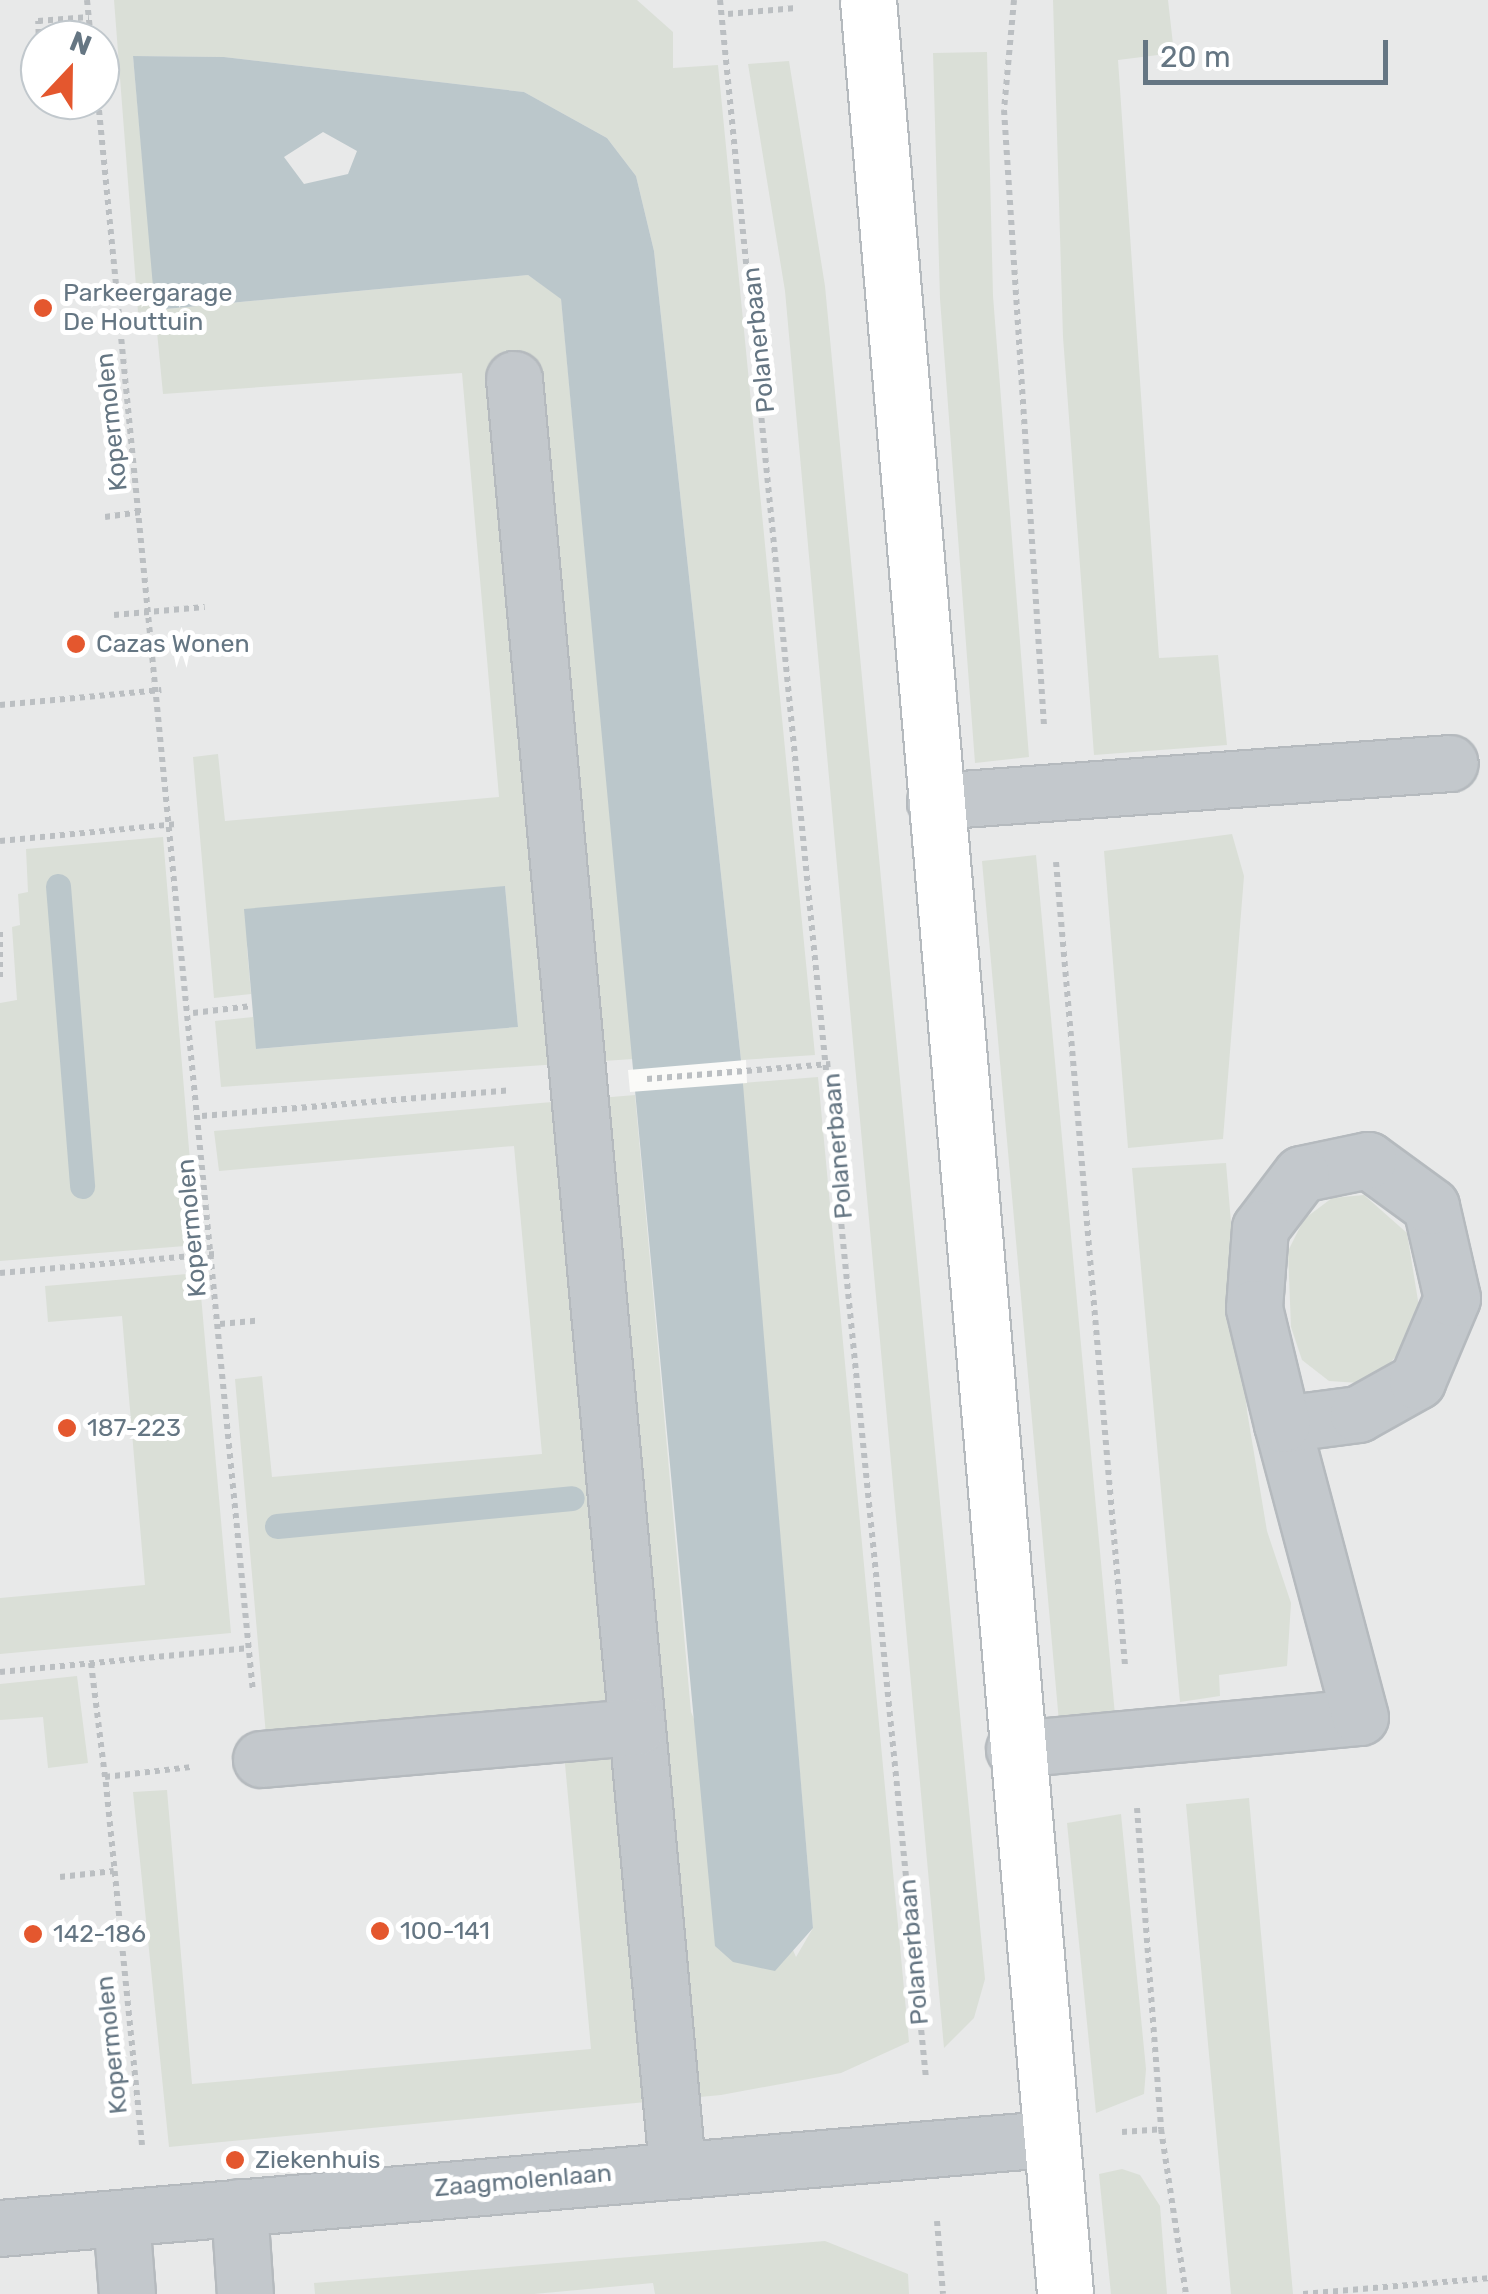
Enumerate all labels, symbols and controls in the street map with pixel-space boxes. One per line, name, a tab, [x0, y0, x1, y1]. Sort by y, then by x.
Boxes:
north arrow	[20, 20, 120, 120]
scale bar	[1148, 20, 1393, 82]
text: N	[65, 25, 96, 63]
text: 20 m	[1160, 39, 1231, 75]
street label: Polanerbaan	[736, 266, 782, 414]
place label: Parkeergarage De Houttuin	[63, 279, 232, 338]
marker: Parkeergarage De Houttuin	[32, 297, 54, 319]
street label: Kopermolen	[90, 351, 134, 493]
place label: Cazas Wonen	[96, 629, 250, 659]
marker: Cazas Wonen	[65, 633, 87, 655]
street label: Polanerbaan	[817, 1072, 859, 1220]
street label: Kopermolen	[171, 1158, 213, 1298]
place label: 187-223	[87, 1413, 181, 1443]
marker: 187-223	[56, 1417, 78, 1439]
street label: Polanerbaan	[893, 1878, 935, 2026]
place label: 100-141	[400, 1916, 490, 1946]
place label: 142-186	[53, 1919, 146, 1949]
marker: 100-141	[369, 1920, 391, 1942]
marker: 142-186	[22, 1923, 44, 1945]
street label: Kopermolen	[90, 1974, 134, 2116]
place label: Ziekenhuis	[255, 2145, 381, 2175]
marker: Ziekenhuis	[224, 2149, 246, 2171]
street label: Zaagmolenlaan	[433, 2158, 613, 2204]

